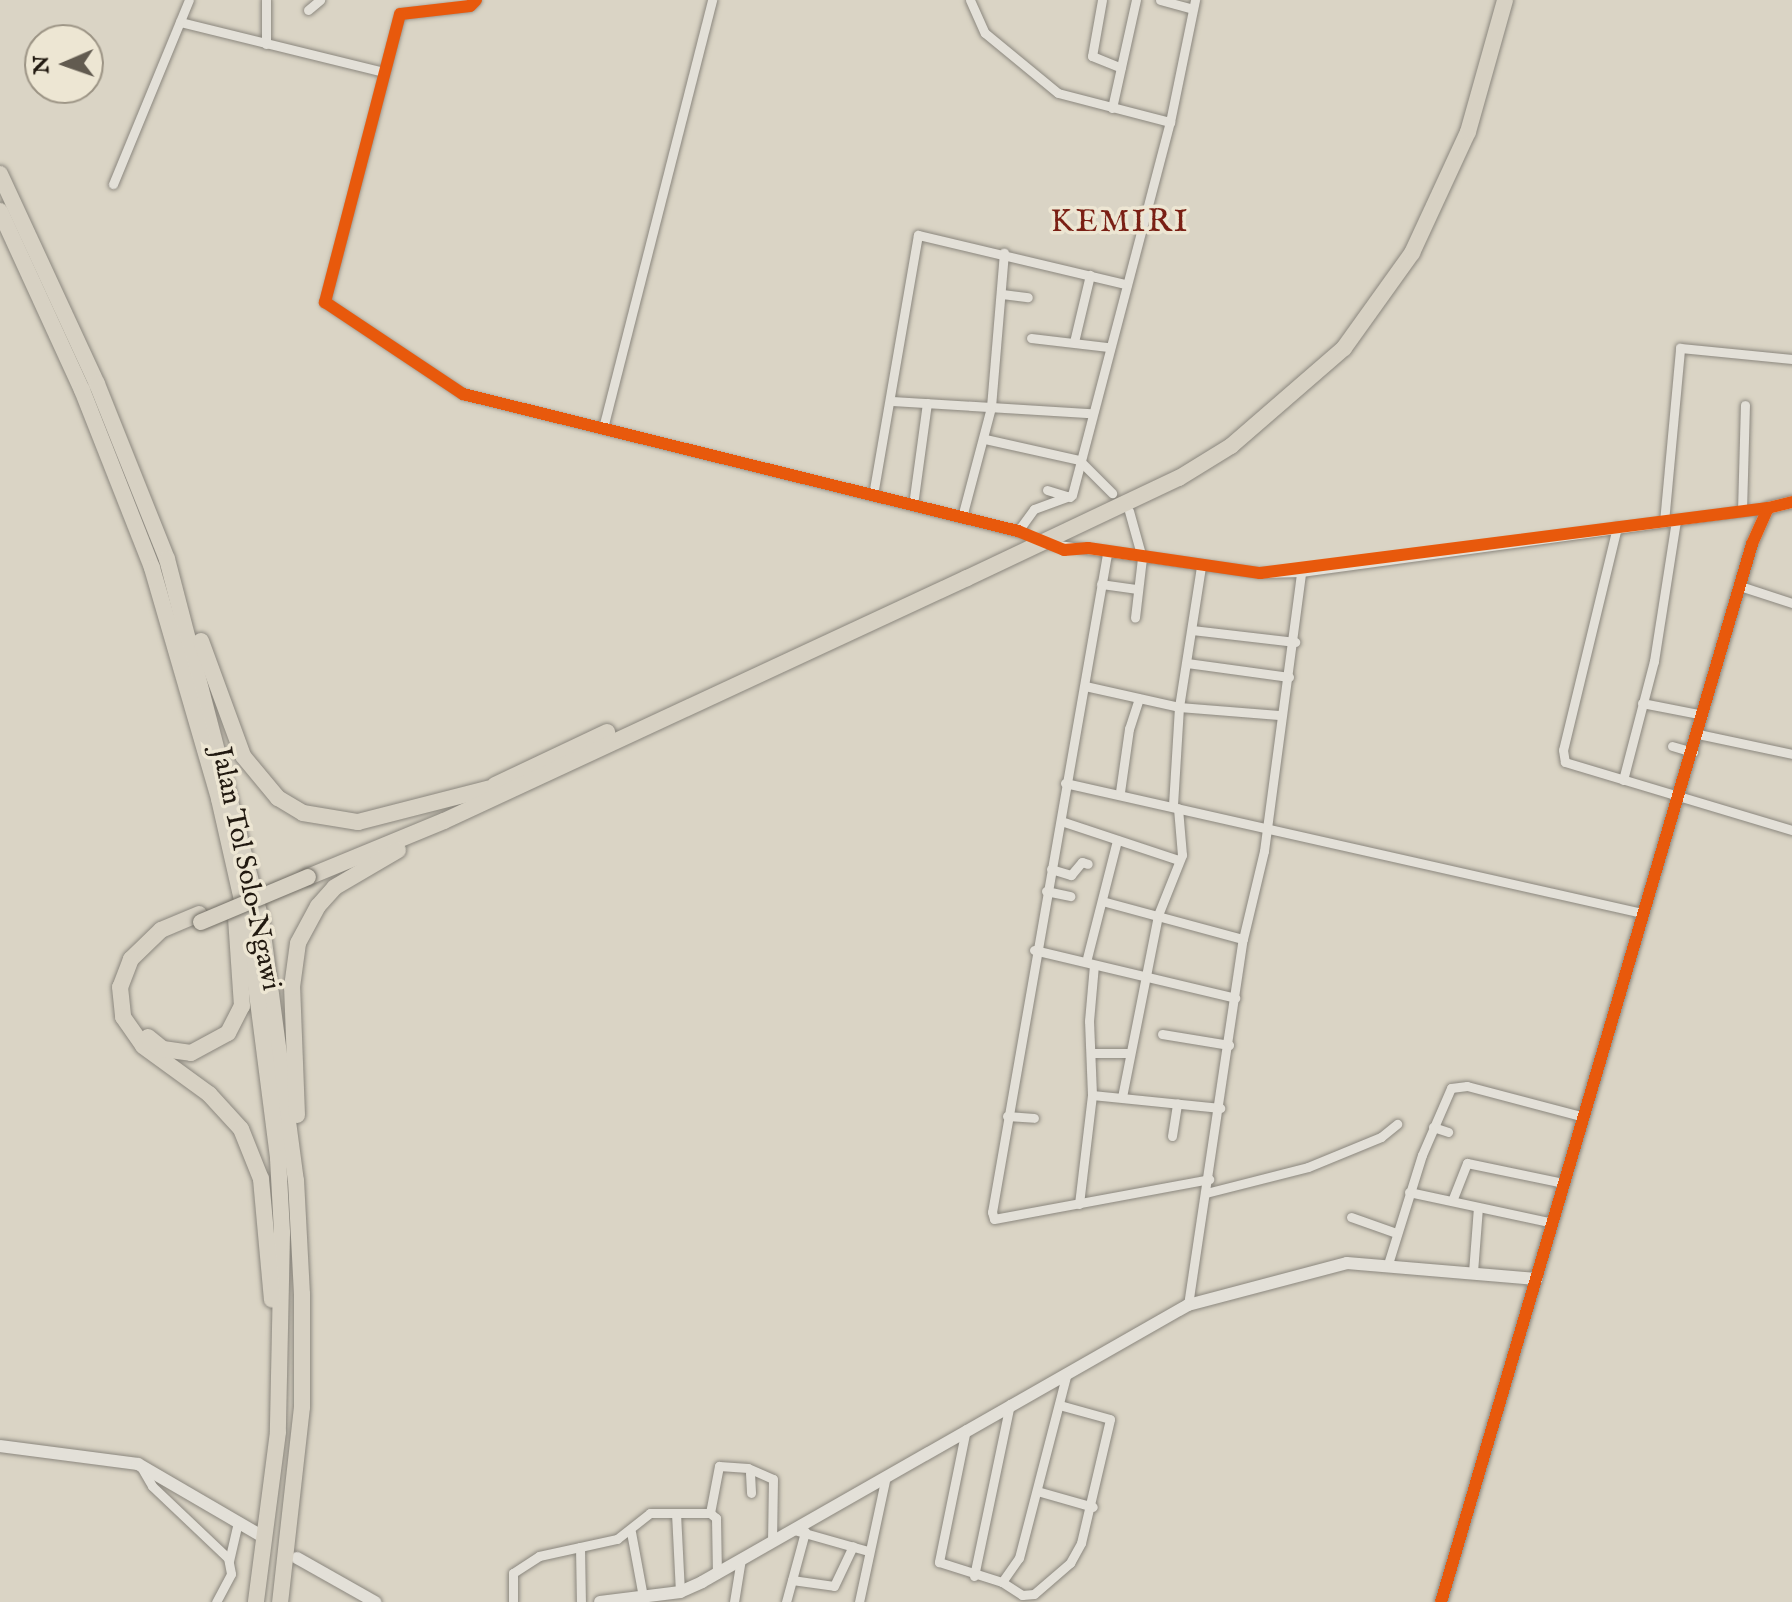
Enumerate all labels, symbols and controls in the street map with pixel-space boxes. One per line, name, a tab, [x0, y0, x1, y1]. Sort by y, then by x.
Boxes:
north arrow	[24, 24, 104, 104]
text: N	[28, 55, 56, 75]
district label: KEMIRI	[1050, 204, 1190, 242]
street label: Jalan Tol Solo–Ngawi	[203, 744, 287, 994]

